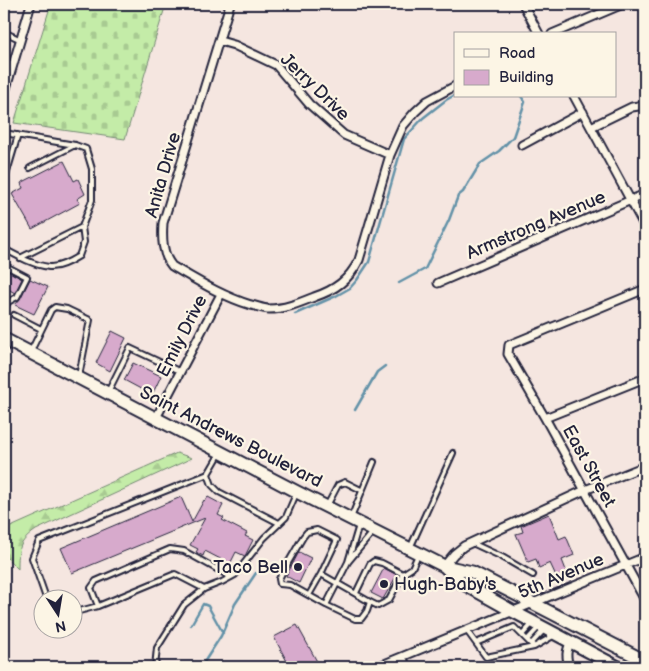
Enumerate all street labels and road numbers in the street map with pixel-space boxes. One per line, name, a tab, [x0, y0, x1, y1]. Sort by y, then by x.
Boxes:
street label: Jerry Drive	[276, 49, 354, 125]
street label: Anita Drive	[141, 130, 185, 220]
street label: Armstrong Avenue	[463, 186, 609, 264]
street label: Emily Drive	[152, 291, 212, 380]
street label: Saint Andrews Boulevard	[136, 382, 326, 492]
street label: East Street	[558, 421, 620, 511]
street label: 5th Avenue	[515, 548, 607, 603]

